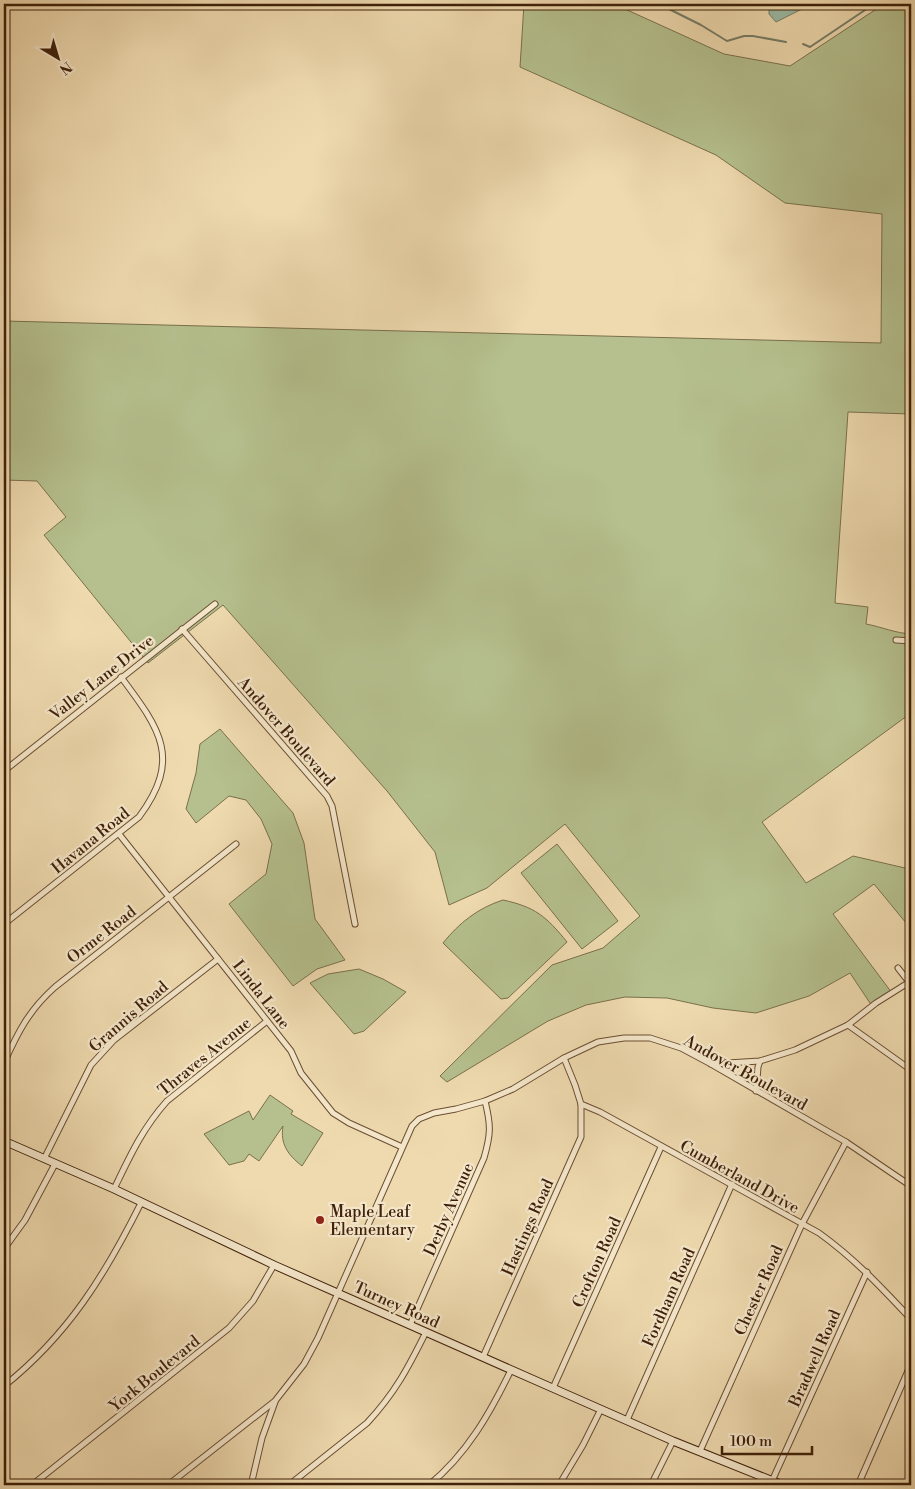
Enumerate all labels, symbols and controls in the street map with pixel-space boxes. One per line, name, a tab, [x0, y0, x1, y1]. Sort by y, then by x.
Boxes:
north arrow	[32, 32, 82, 82]
text: N	[55, 57, 75, 78]
street label: Valley Lane Drive	[45, 631, 158, 725]
street label: Andover Boulevard	[233, 672, 339, 790]
street label: Havana Road	[47, 803, 134, 878]
street label: Orme Road	[63, 902, 140, 968]
street label: Linda Lane	[228, 956, 294, 1033]
street label: Grannis Road	[85, 977, 172, 1057]
street label: Thraves Avenue	[154, 1013, 255, 1100]
street label: Andover Boulevard	[679, 1030, 811, 1115]
street label: Cumberland Drive	[676, 1136, 803, 1218]
street label: Derby Avenue	[419, 1160, 478, 1259]
street label: Hastings Road	[498, 1176, 558, 1279]
place label: Maple Leaf Elementary	[330, 1202, 415, 1240]
marker: Maple Leaf Elementary	[314, 1214, 326, 1226]
street label: Crofton Road	[568, 1214, 626, 1311]
street label: Chester Road	[730, 1242, 788, 1339]
street label: Fordham Road	[638, 1245, 700, 1350]
street label: Turney Road	[351, 1277, 443, 1333]
street label: Bradwell Road	[784, 1307, 845, 1411]
street label: York Boulevard	[105, 1331, 204, 1417]
scale bar	[722, 1424, 812, 1456]
text: 100 m	[730, 1432, 772, 1451]

